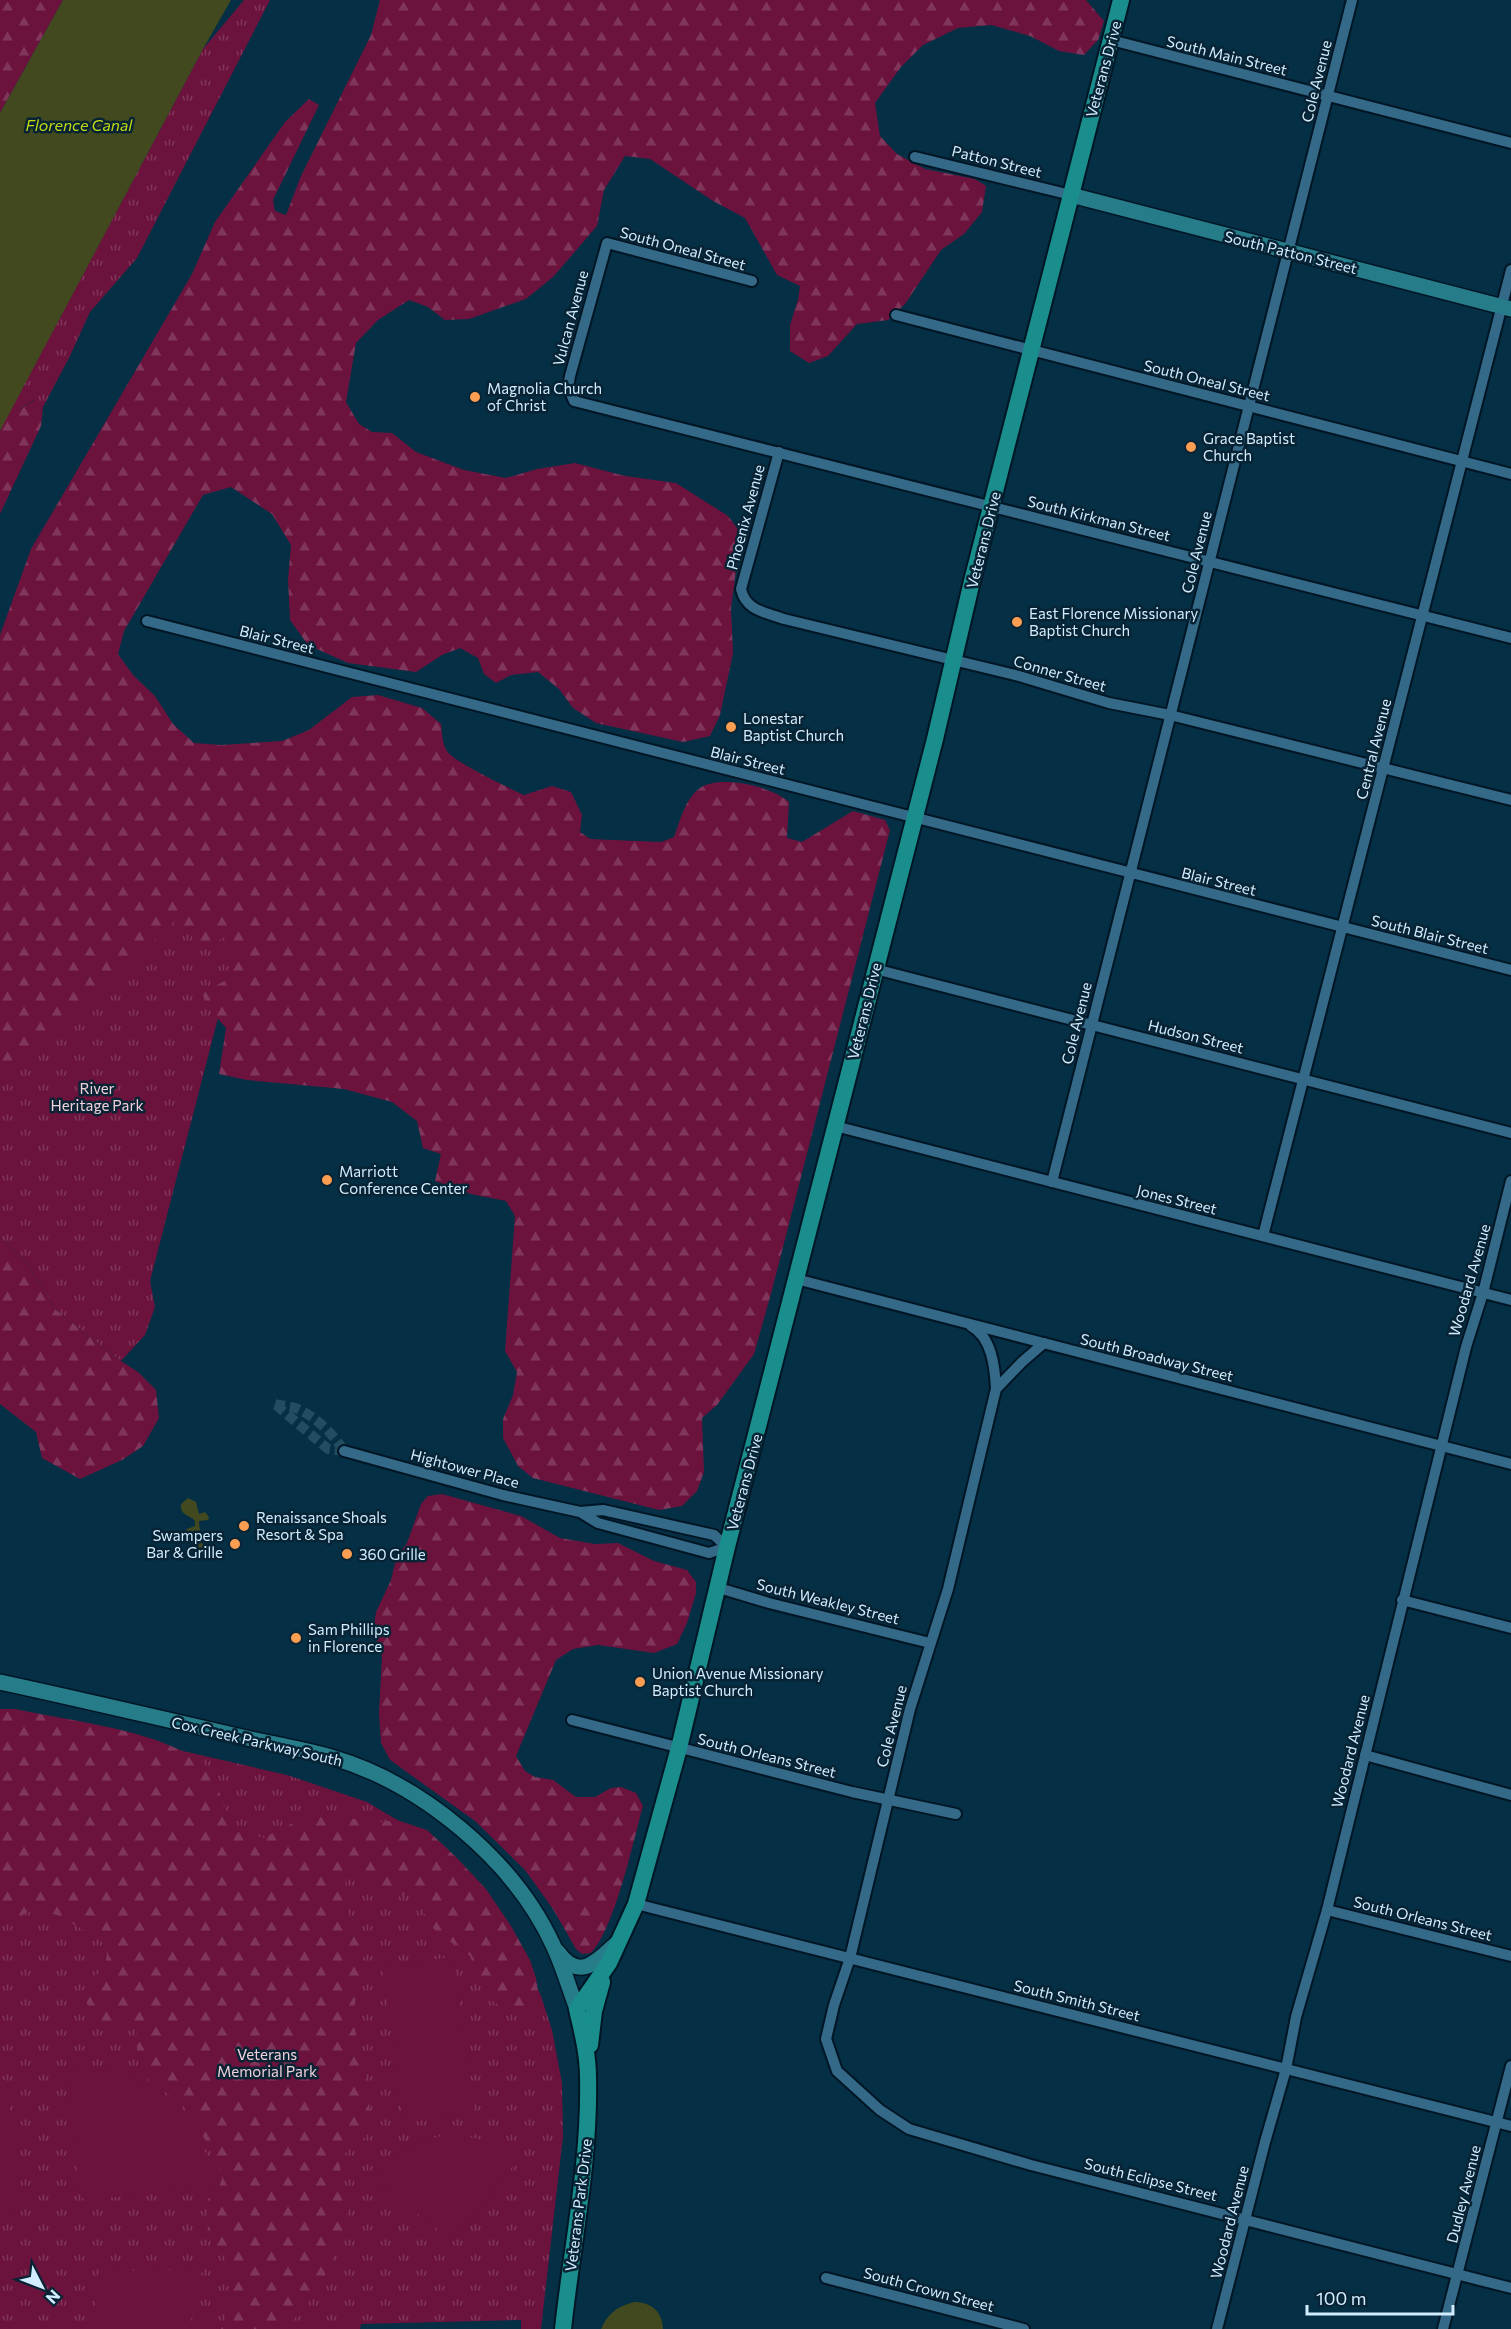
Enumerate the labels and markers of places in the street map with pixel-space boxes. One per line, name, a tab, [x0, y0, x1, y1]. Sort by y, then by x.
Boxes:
place label: Magnolia Church of Christ	[487, 379, 602, 414]
marker: Magnolia Church of Christ	[468, 390, 482, 404]
place label: Grace Baptist Church	[1203, 429, 1295, 464]
marker: Grace Baptist Church	[1184, 440, 1198, 454]
place label: East Florence Missionary Baptist Church	[1029, 604, 1198, 639]
marker: East Florence Missionary Baptist Church	[1010, 615, 1024, 629]
place label: Lonestar Baptist Church	[743, 709, 844, 744]
marker: Lonestar Baptist Church	[724, 720, 738, 734]
place label: Marriott Conference Center	[339, 1162, 467, 1197]
marker: Marriott Conference Center	[320, 1173, 334, 1187]
place label: Renaissance Shoals Resort & Spa	[256, 1508, 387, 1543]
marker: Renaissance Shoals Resort & Spa	[237, 1519, 251, 1533]
place label: Swampers Bar & Grille	[146, 1526, 223, 1561]
marker: Swampers Bar & Grille	[228, 1537, 242, 1551]
place label: 360 Grille	[359, 1545, 426, 1563]
marker: 360 Grille	[340, 1547, 354, 1561]
place label: Sam Phillips in Florence	[308, 1620, 390, 1655]
marker: Sam Phillips in Florence	[289, 1631, 303, 1645]
place label: Union Avenue Missionary Baptist Church	[652, 1664, 824, 1699]
marker: Union Avenue Missionary Baptist Church	[633, 1675, 647, 1689]

